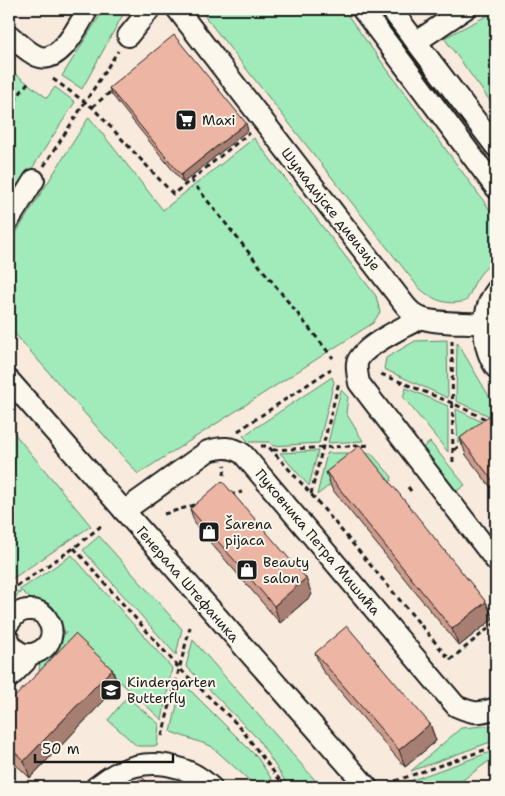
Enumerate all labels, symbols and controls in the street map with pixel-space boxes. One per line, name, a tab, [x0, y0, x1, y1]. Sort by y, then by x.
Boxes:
supermarket icon: Maxi	[174, 108, 198, 132]
place label: Maxi	[202, 111, 235, 129]
street label: Шумадијске дивизије	[277, 144, 385, 274]
street label: Пуковника Петра Мишића	[252, 465, 385, 619]
place label: Šarena pijaca	[225, 515, 272, 549]
shop icon: Šarena pijaca	[197, 520, 221, 544]
street label: Генерала Штефаника	[133, 522, 244, 646]
place label: Beauty salon	[263, 553, 309, 587]
shop icon: Beauty salon	[235, 558, 259, 582]
place label: Kindergarten Butterfly	[127, 673, 216, 707]
school or university icon: Kindergarten Butterfly	[99, 678, 123, 702]
scale bar	[35, 731, 172, 763]
text: 50 m	[42, 739, 80, 759]

